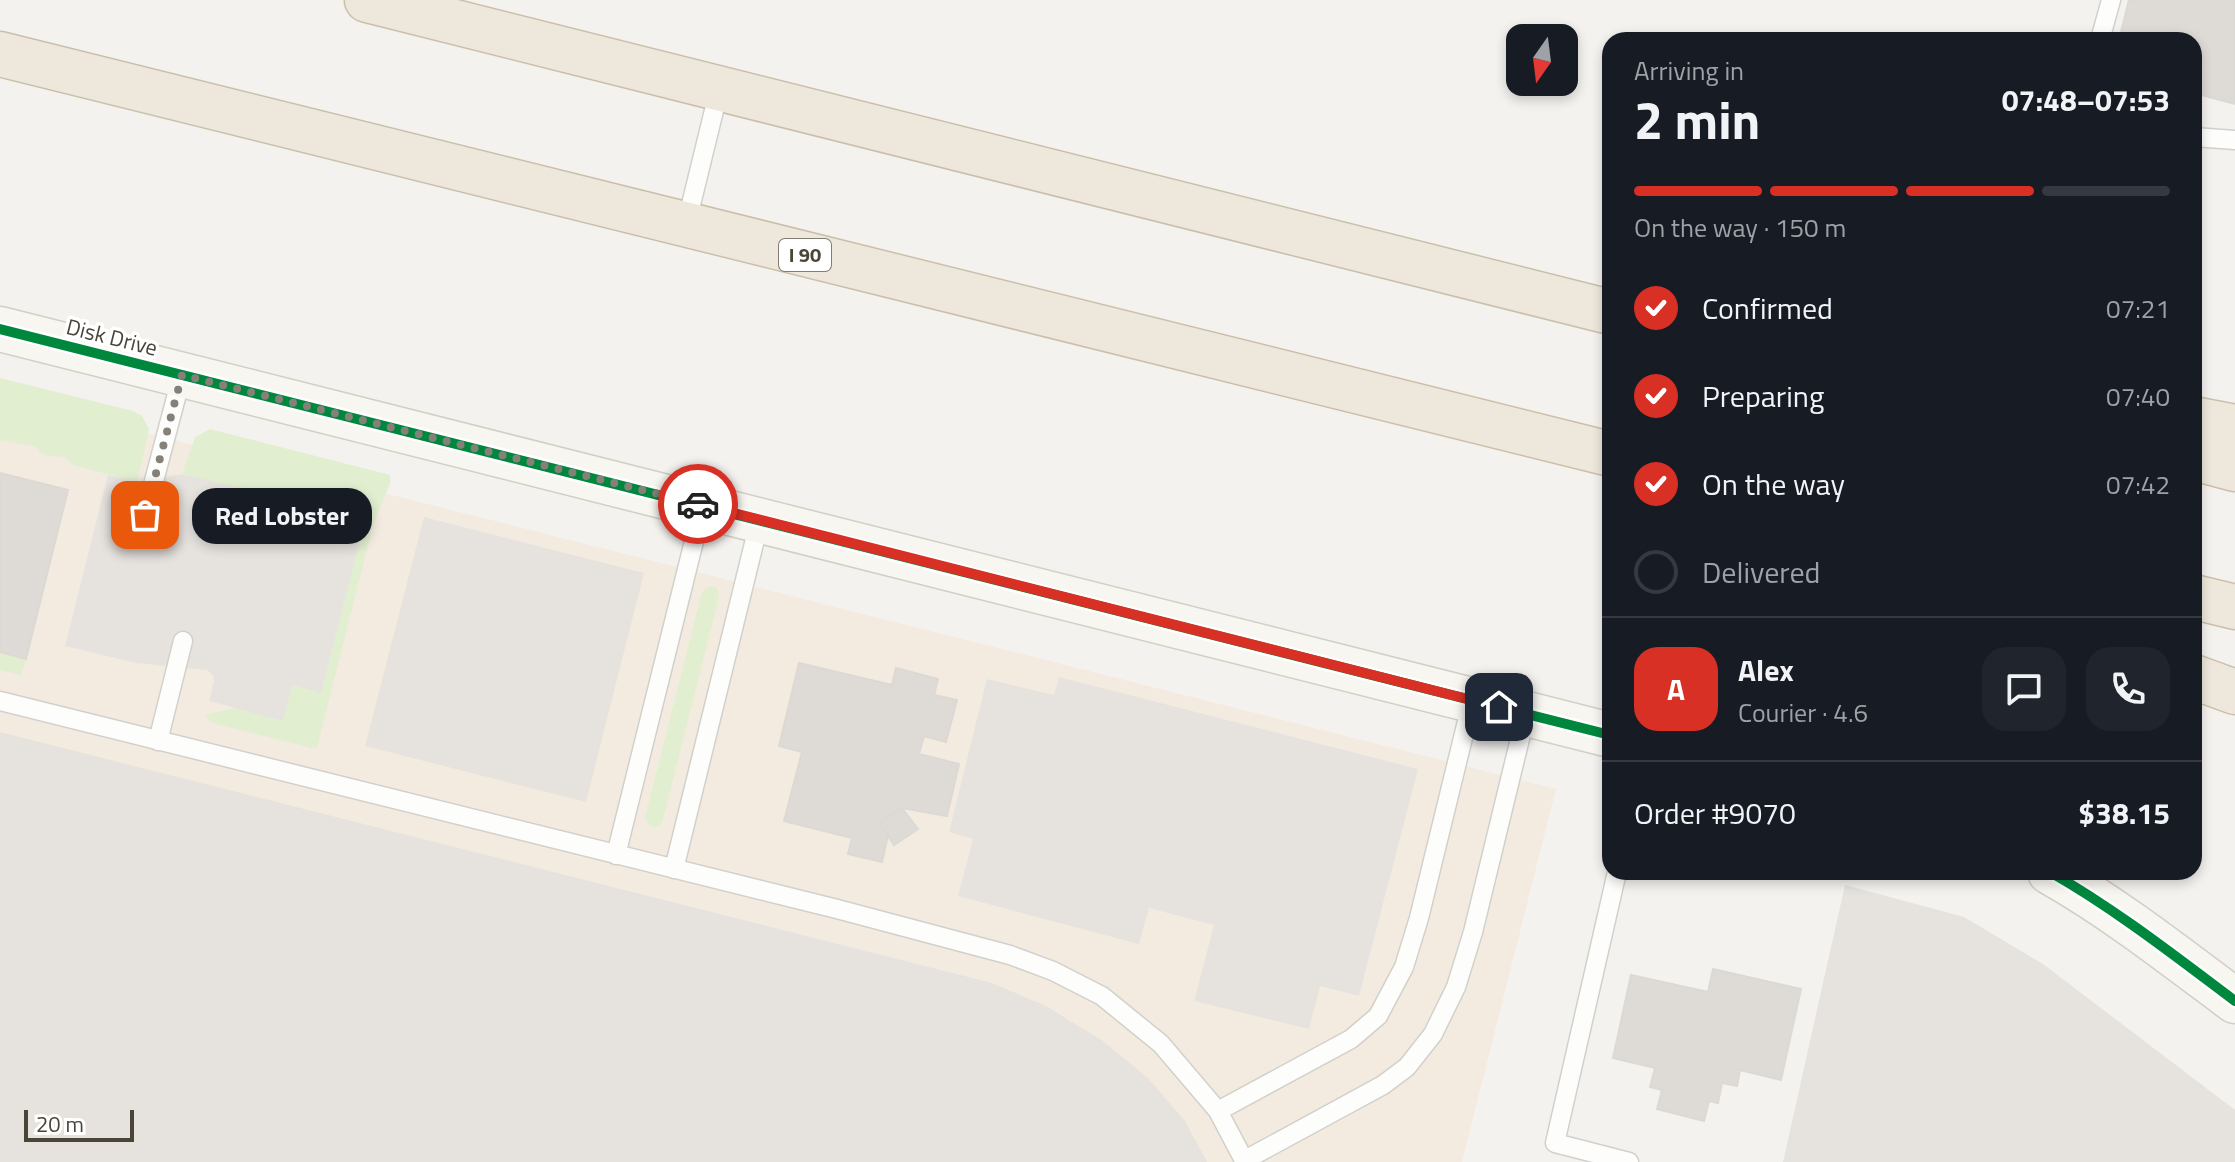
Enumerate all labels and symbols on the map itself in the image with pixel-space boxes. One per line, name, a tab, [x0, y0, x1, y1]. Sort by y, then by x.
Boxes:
north arrow	[1506, 24, 1578, 96]
road number: I 90	[779, 239, 831, 271]
street label: Disk Drive	[63, 309, 161, 365]
courier	[658, 464, 738, 544]
pin	[111, 481, 179, 549]
callout: Red Lobster	[193, 487, 373, 543]
pin	[1465, 673, 1533, 741]
scale bar	[24, 1106, 134, 1142]

